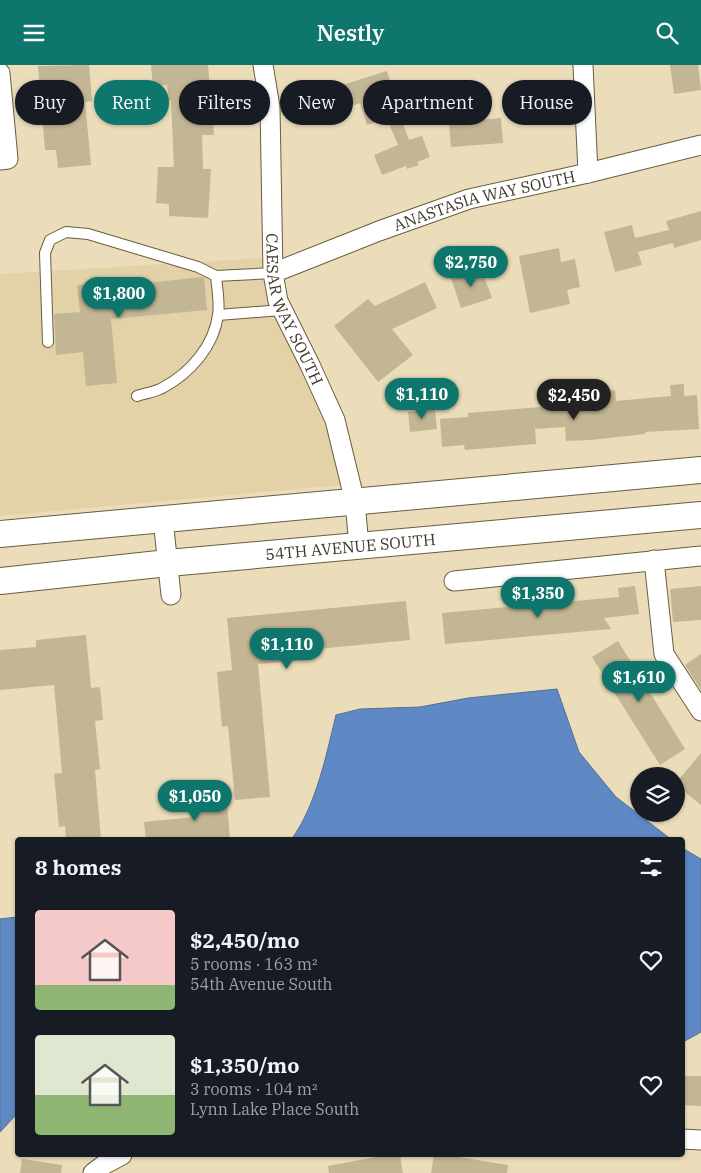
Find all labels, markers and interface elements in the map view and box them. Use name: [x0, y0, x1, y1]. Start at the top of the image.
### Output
text: Nestly: [317, 18, 384, 47]
icon: menu: [20, 19, 48, 47]
icon: search: [653, 19, 681, 47]
chip: Buy: [15, 80, 84, 125]
chip: Rent: [94, 80, 169, 125]
chip: Filters: [179, 80, 270, 125]
chip: New: [280, 80, 353, 125]
chip: Apartment: [363, 80, 492, 125]
chip: House: [502, 80, 592, 125]
street label: ANASTASIA WAY SOUTH: [391, 166, 577, 235]
street label: CAESAR WAY SOUTH: [262, 233, 328, 388]
pin: $2,750: [430, 245, 512, 288]
text: $2,750: [445, 252, 497, 272]
pin: $1,800: [78, 277, 160, 319]
text: $1,800: [93, 283, 145, 303]
pin: $1,110: [381, 377, 463, 420]
pin: $2,450: [533, 379, 615, 421]
text: $1,110: [396, 384, 448, 404]
text: $2,450: [548, 385, 600, 405]
street label: 54TH AVENUE SOUTH: [264, 529, 436, 564]
pin: $1,350: [497, 577, 579, 619]
text: $1,350: [512, 583, 564, 603]
pin: $1,110: [246, 627, 328, 670]
text: $1,110: [261, 634, 313, 654]
pin: $1,610: [598, 661, 680, 703]
text: $1,610: [613, 667, 665, 687]
map controls: [630, 767, 685, 822]
button: layers: [630, 767, 685, 822]
pin: $1,050: [154, 779, 236, 822]
text: $1,050: [169, 786, 221, 806]
text: 8 homes: [35, 853, 121, 881]
icon: filters: [637, 853, 665, 881]
text: $2,450/mo: [190, 926, 299, 954]
icon: home: [75, 930, 135, 990]
icon: heart: [637, 946, 665, 974]
text: 5 rooms · 163 m²: [190, 954, 318, 974]
text: 54th Avenue South: [190, 974, 332, 994]
text: $1,350/mo: [190, 1051, 299, 1079]
icon: home: [75, 1055, 135, 1115]
icon: heart: [637, 1071, 665, 1099]
text: 3 rooms · 104 m²: [190, 1079, 318, 1099]
text: Lynn Lake Place South: [190, 1099, 359, 1119]

